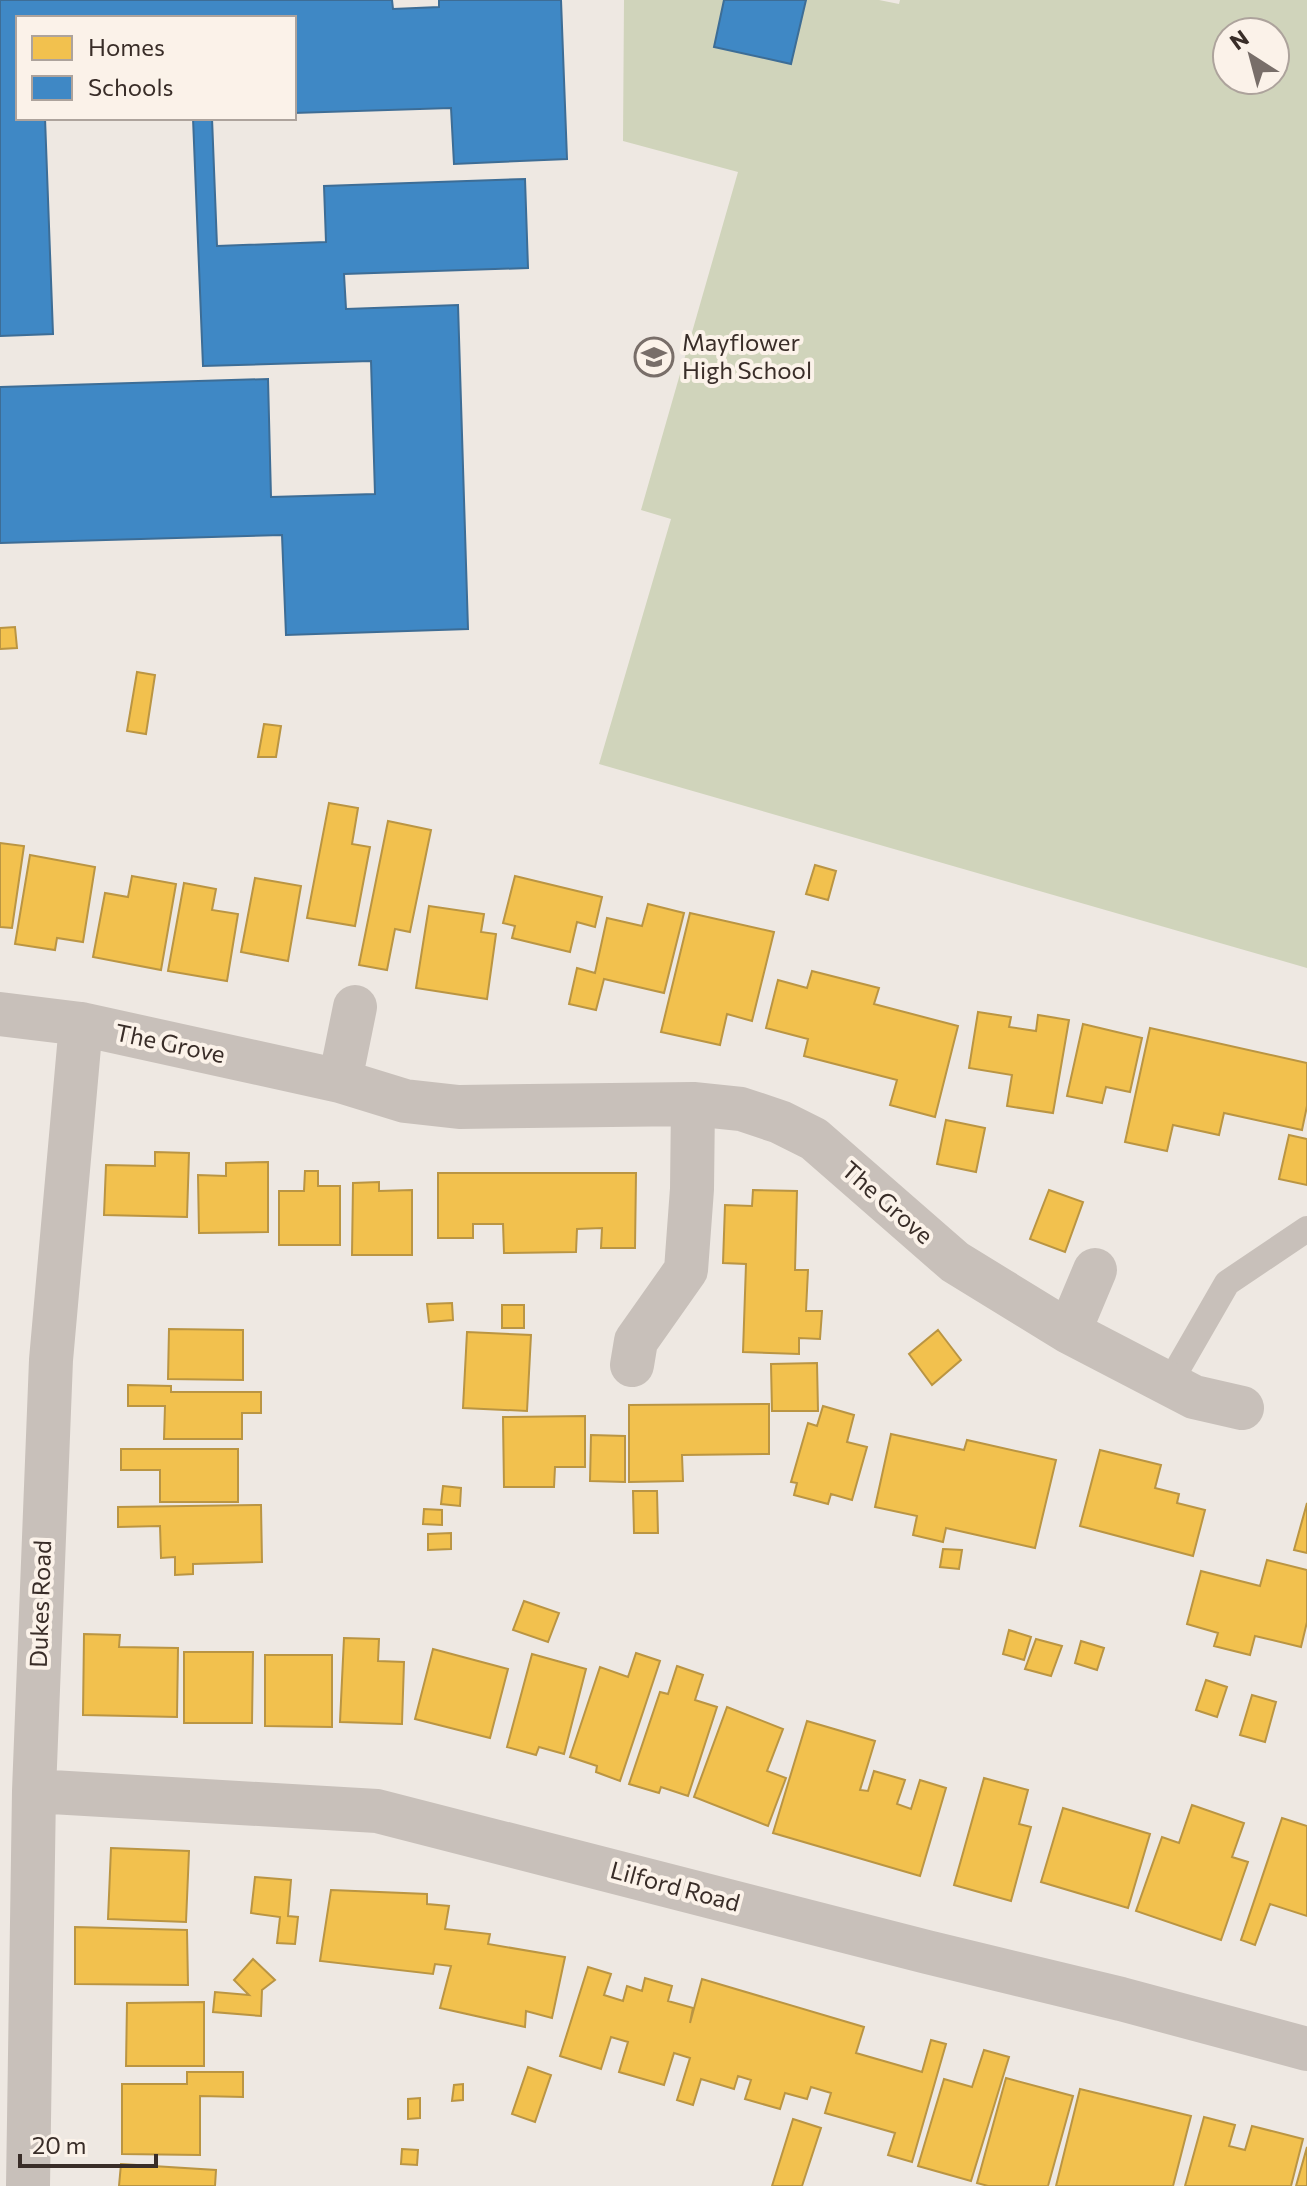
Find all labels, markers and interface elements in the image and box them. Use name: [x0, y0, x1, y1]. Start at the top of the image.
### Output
legend: [16, 16, 296, 120]
north arrow: [1211, 16, 1291, 96]
text: N: [1224, 24, 1254, 55]
text: Homes: [88, 32, 165, 61]
text: Schools: [88, 72, 173, 101]
place label: Mayflower High School: [682, 327, 812, 384]
school or university icon: Mayflower High School: [633, 336, 675, 378]
street label: The Grove: [113, 1017, 228, 1068]
street label: The Grove: [836, 1154, 940, 1249]
street label: Dukes Road: [23, 1540, 56, 1668]
street label: Lilford Road: [607, 1854, 743, 1917]
scale bar: [20, 2118, 156, 2168]
text: 20 m: [32, 2130, 86, 2159]

